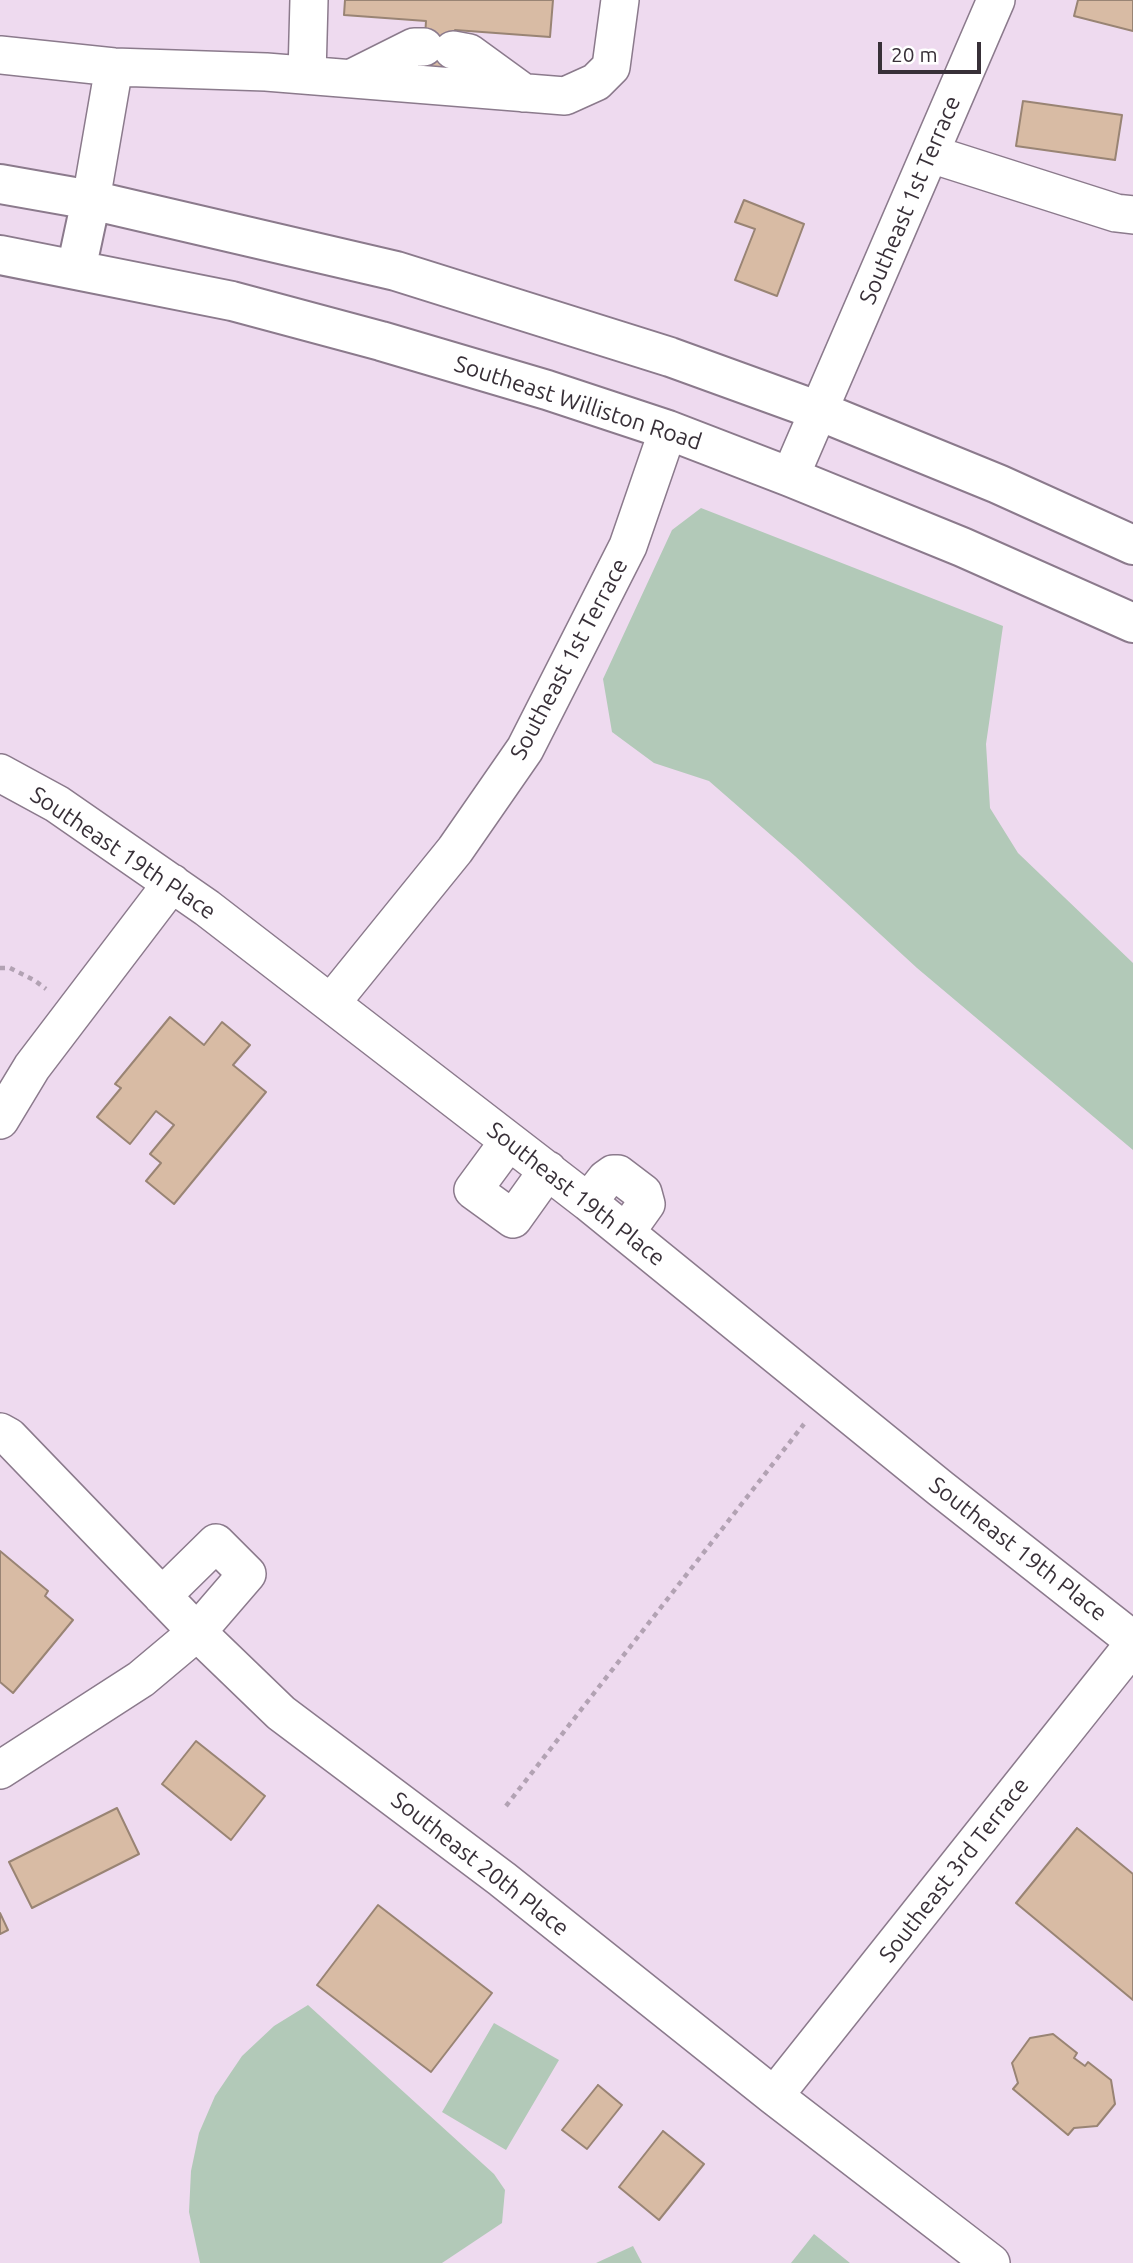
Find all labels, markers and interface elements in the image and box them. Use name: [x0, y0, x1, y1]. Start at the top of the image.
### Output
scale bar: [881, 28, 984, 72]
text: 20 m: [891, 42, 938, 66]
street label: Southeast 1st Terrace: [854, 92, 966, 308]
street label: Southeast Williston Road: [451, 350, 705, 456]
street label: Southeast 1st Terrace: [504, 554, 634, 764]
street label: Southeast 19th Place: [25, 781, 221, 925]
street label: Southeast 19th Place: [482, 1116, 670, 1272]
street label: Southeast 19th Place: [924, 1471, 1112, 1627]
street label: Southeast 3rd Terrace: [873, 1772, 1035, 1968]
street label: Southeast 20th Place: [386, 1786, 574, 1942]

